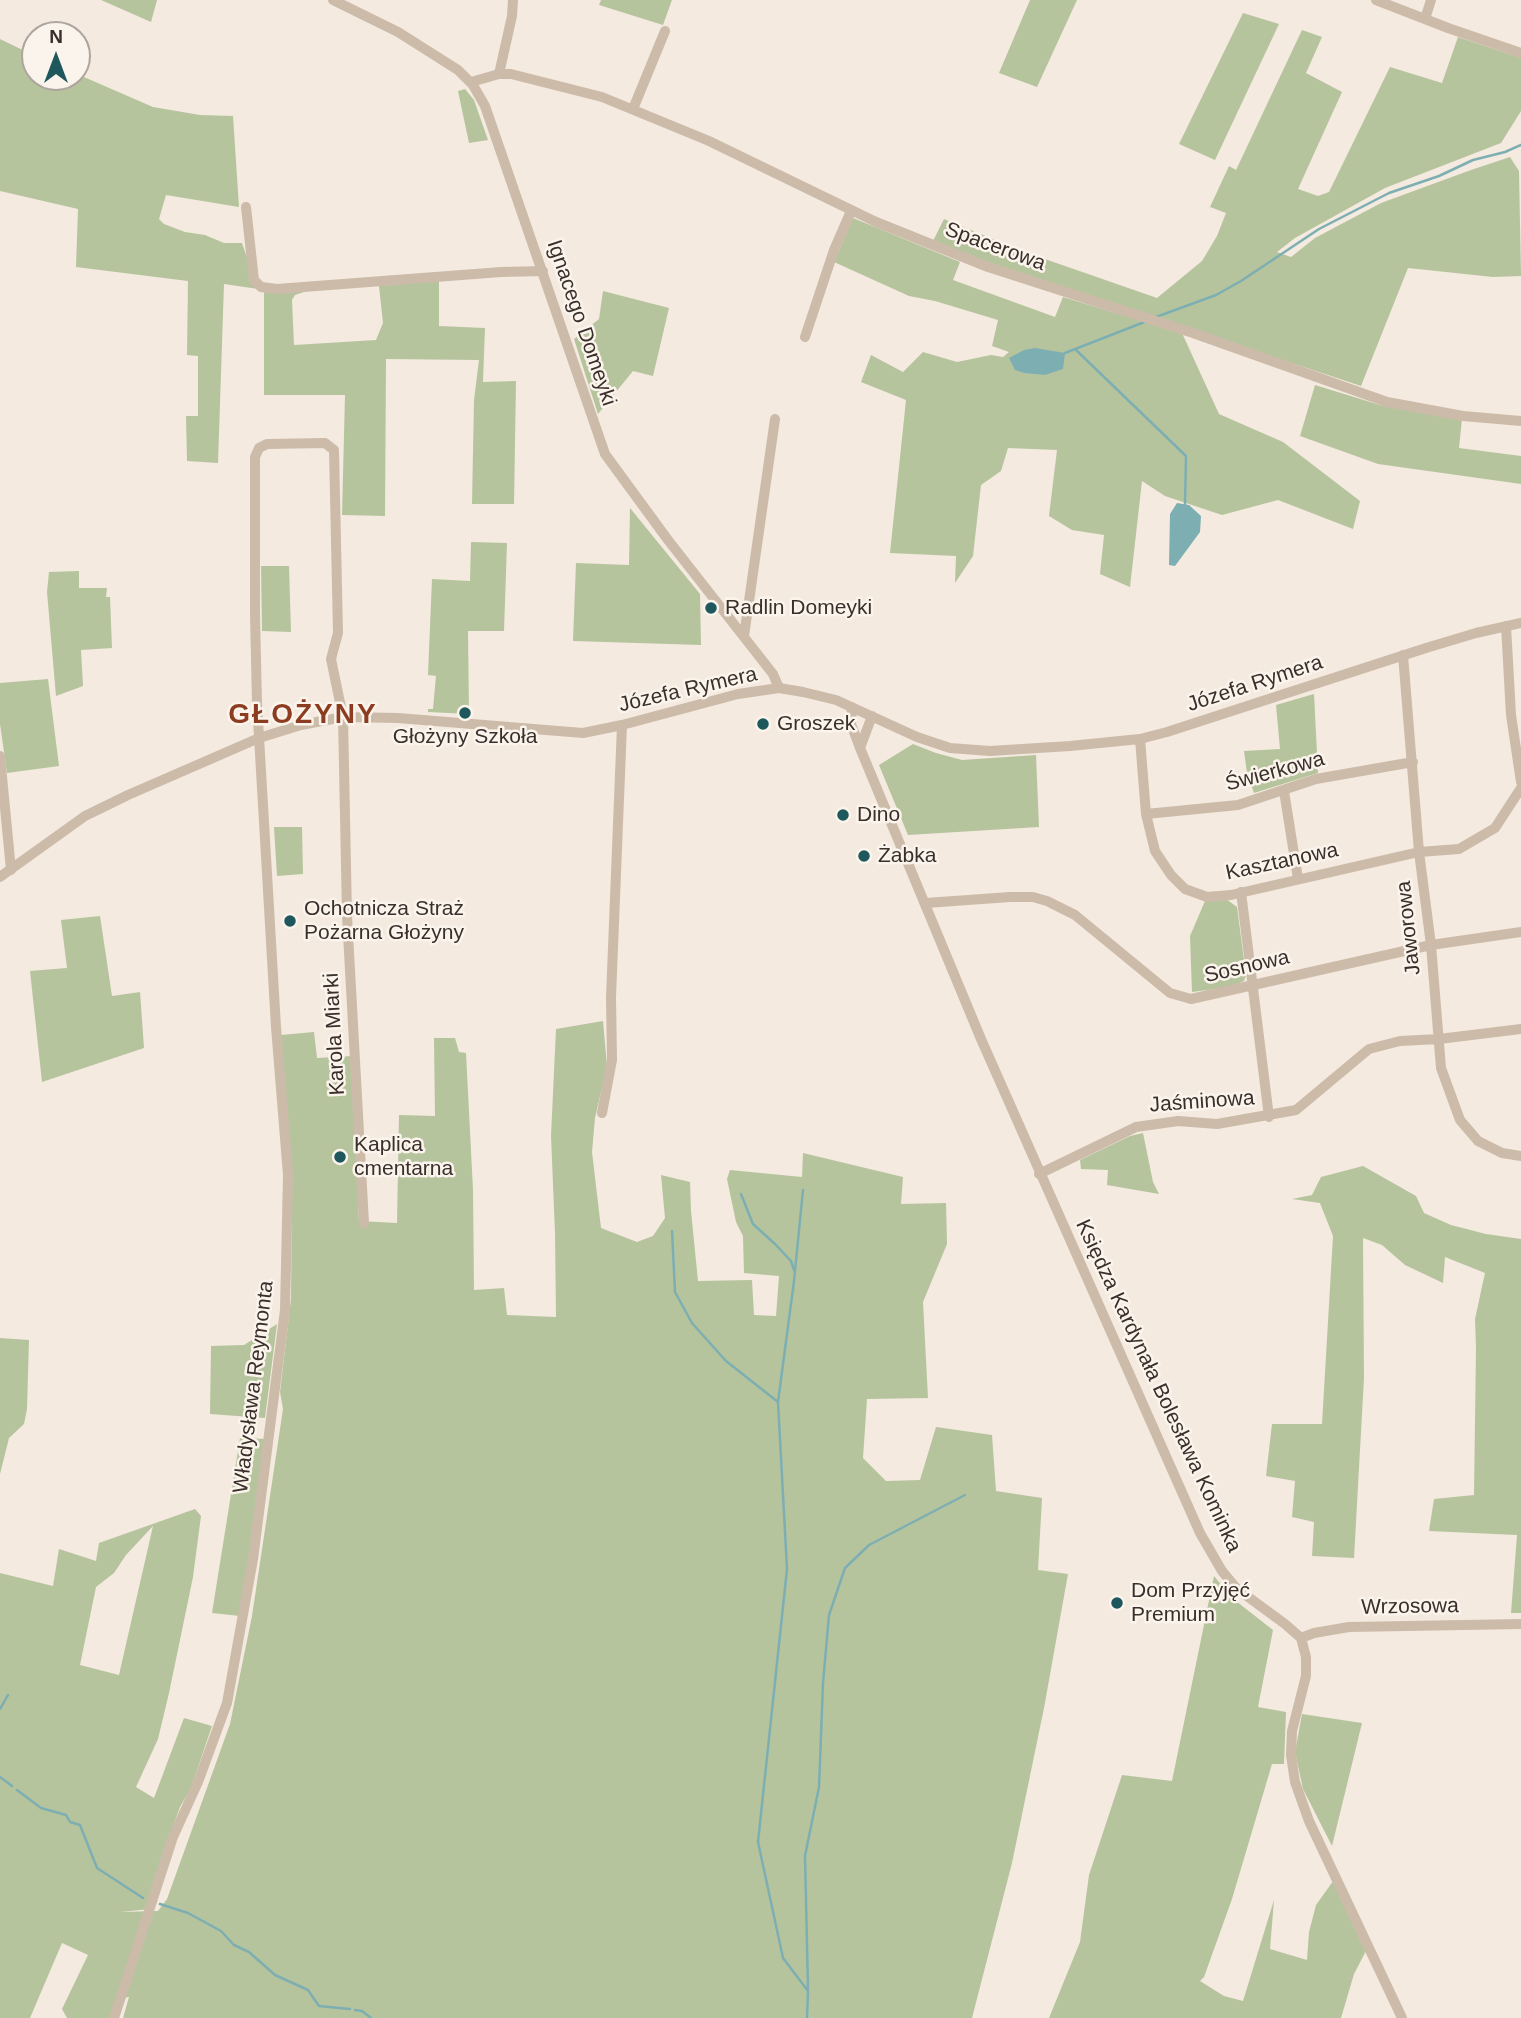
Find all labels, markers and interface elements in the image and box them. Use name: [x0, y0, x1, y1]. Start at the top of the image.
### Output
north arrow: [21, 21, 91, 91]
text: N: [49, 26, 63, 47]
street label: Spacerowa: [941, 217, 1049, 277]
street label: Ignacego Domeyki: [541, 237, 621, 409]
place label: Radlin Domeyki: [725, 595, 872, 621]
marker: Radlin Domeyki: [703, 600, 719, 616]
street label: Józefa Rymera: [1184, 650, 1326, 718]
street label: Józefa Rymera: [616, 662, 760, 718]
district label: GŁOŻYNY: [229, 698, 377, 732]
marker: Głożyny Szkoła: [457, 705, 473, 721]
place label: Groszek: [777, 711, 855, 737]
marker: Groszek: [755, 716, 771, 732]
place label: Głożyny Szkoła: [393, 724, 537, 750]
street label: Świerkowa: [1223, 747, 1327, 797]
place label: Dino: [857, 802, 900, 828]
marker: Dino: [835, 807, 851, 823]
street label: Kasztanowa: [1223, 838, 1341, 886]
place label: Żabka: [878, 843, 936, 869]
marker: Żabka: [856, 848, 872, 864]
street label: Jaworowa: [1392, 880, 1426, 976]
place label: Ochotnicza Straż Pożarna Głożyny: [304, 896, 464, 946]
marker: Ochotnicza Straż Pożarna Głożyny: [282, 913, 298, 929]
street label: Sosnowa: [1202, 945, 1292, 989]
street label: Karola Miarki: [319, 972, 351, 1096]
street label: Jaśminowa: [1149, 1086, 1255, 1118]
place label: Kaplica cmentarna: [354, 1132, 453, 1182]
marker: Kaplica cmentarna: [332, 1149, 348, 1165]
street label: Księdza Kardynała Bolesława Kominka: [1070, 1216, 1246, 1556]
street label: Władysława Reymonta: [228, 1279, 280, 1495]
place label: Dom Przyjęć Premium: [1131, 1578, 1250, 1628]
street label: Wrzosowa: [1361, 1594, 1459, 1620]
marker: Dom Przyjęć Premium: [1109, 1595, 1125, 1611]

